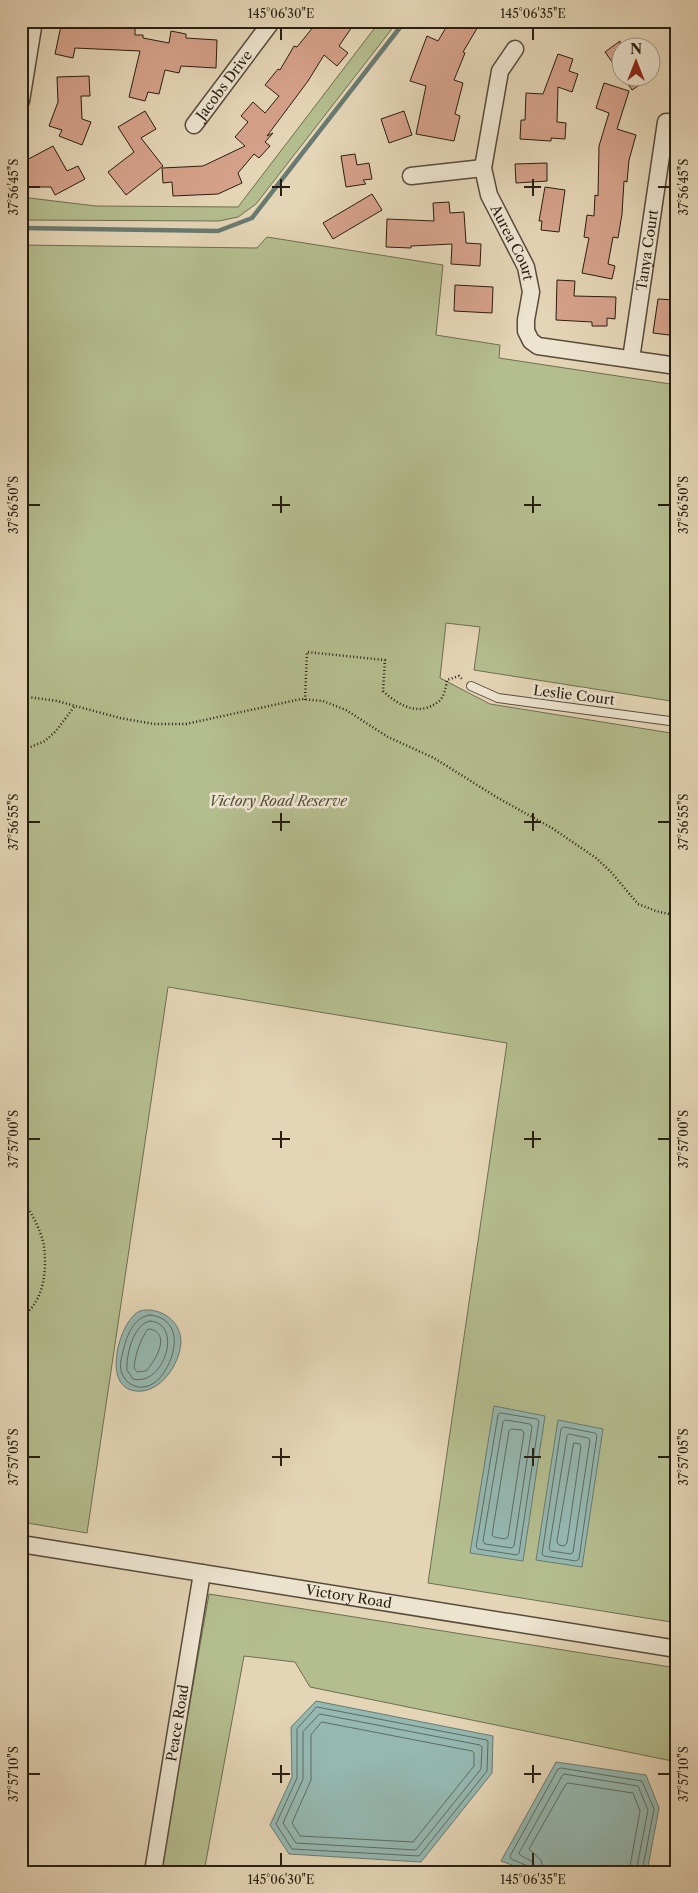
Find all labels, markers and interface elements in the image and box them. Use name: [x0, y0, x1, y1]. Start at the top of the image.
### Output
text: 145°06'30"E: [248, 6, 314, 21]
text: 145°06'35"E: [500, 6, 566, 21]
north arrow: [610, 38, 660, 88]
text: N: [630, 40, 642, 58]
street label: Jacobs Drive: [191, 46, 256, 125]
text: 37°56'45"S: [6, 159, 21, 215]
text: 37°56'45"S: [676, 159, 691, 215]
street label: Aurea Court: [486, 201, 537, 282]
street label: Tanya Court: [632, 208, 662, 292]
text: 37°56'50"S: [6, 476, 21, 534]
text: 37°56'50"S: [676, 476, 691, 534]
street label: Leslie Court: [532, 681, 616, 709]
park label: Victory Road Reserve: [209, 792, 348, 810]
text: 37°56'55"S: [6, 793, 21, 851]
text: 37°56'55"S: [676, 793, 691, 851]
text: 37°57'00"S: [6, 1110, 21, 1168]
text: 37°57'00"S: [676, 1110, 691, 1168]
text: 37°57'05"S: [6, 1428, 21, 1486]
text: 37°57'05"S: [676, 1428, 691, 1486]
street label: Victory Road: [303, 1581, 394, 1612]
street label: Peace Road: [162, 1683, 193, 1763]
text: 37°57'10"S: [6, 1746, 21, 1802]
text: 37°57'10"S: [676, 1746, 691, 1802]
text: 145°06'30"E: [248, 1872, 314, 1887]
text: 145°06'35"E: [500, 1872, 566, 1887]

